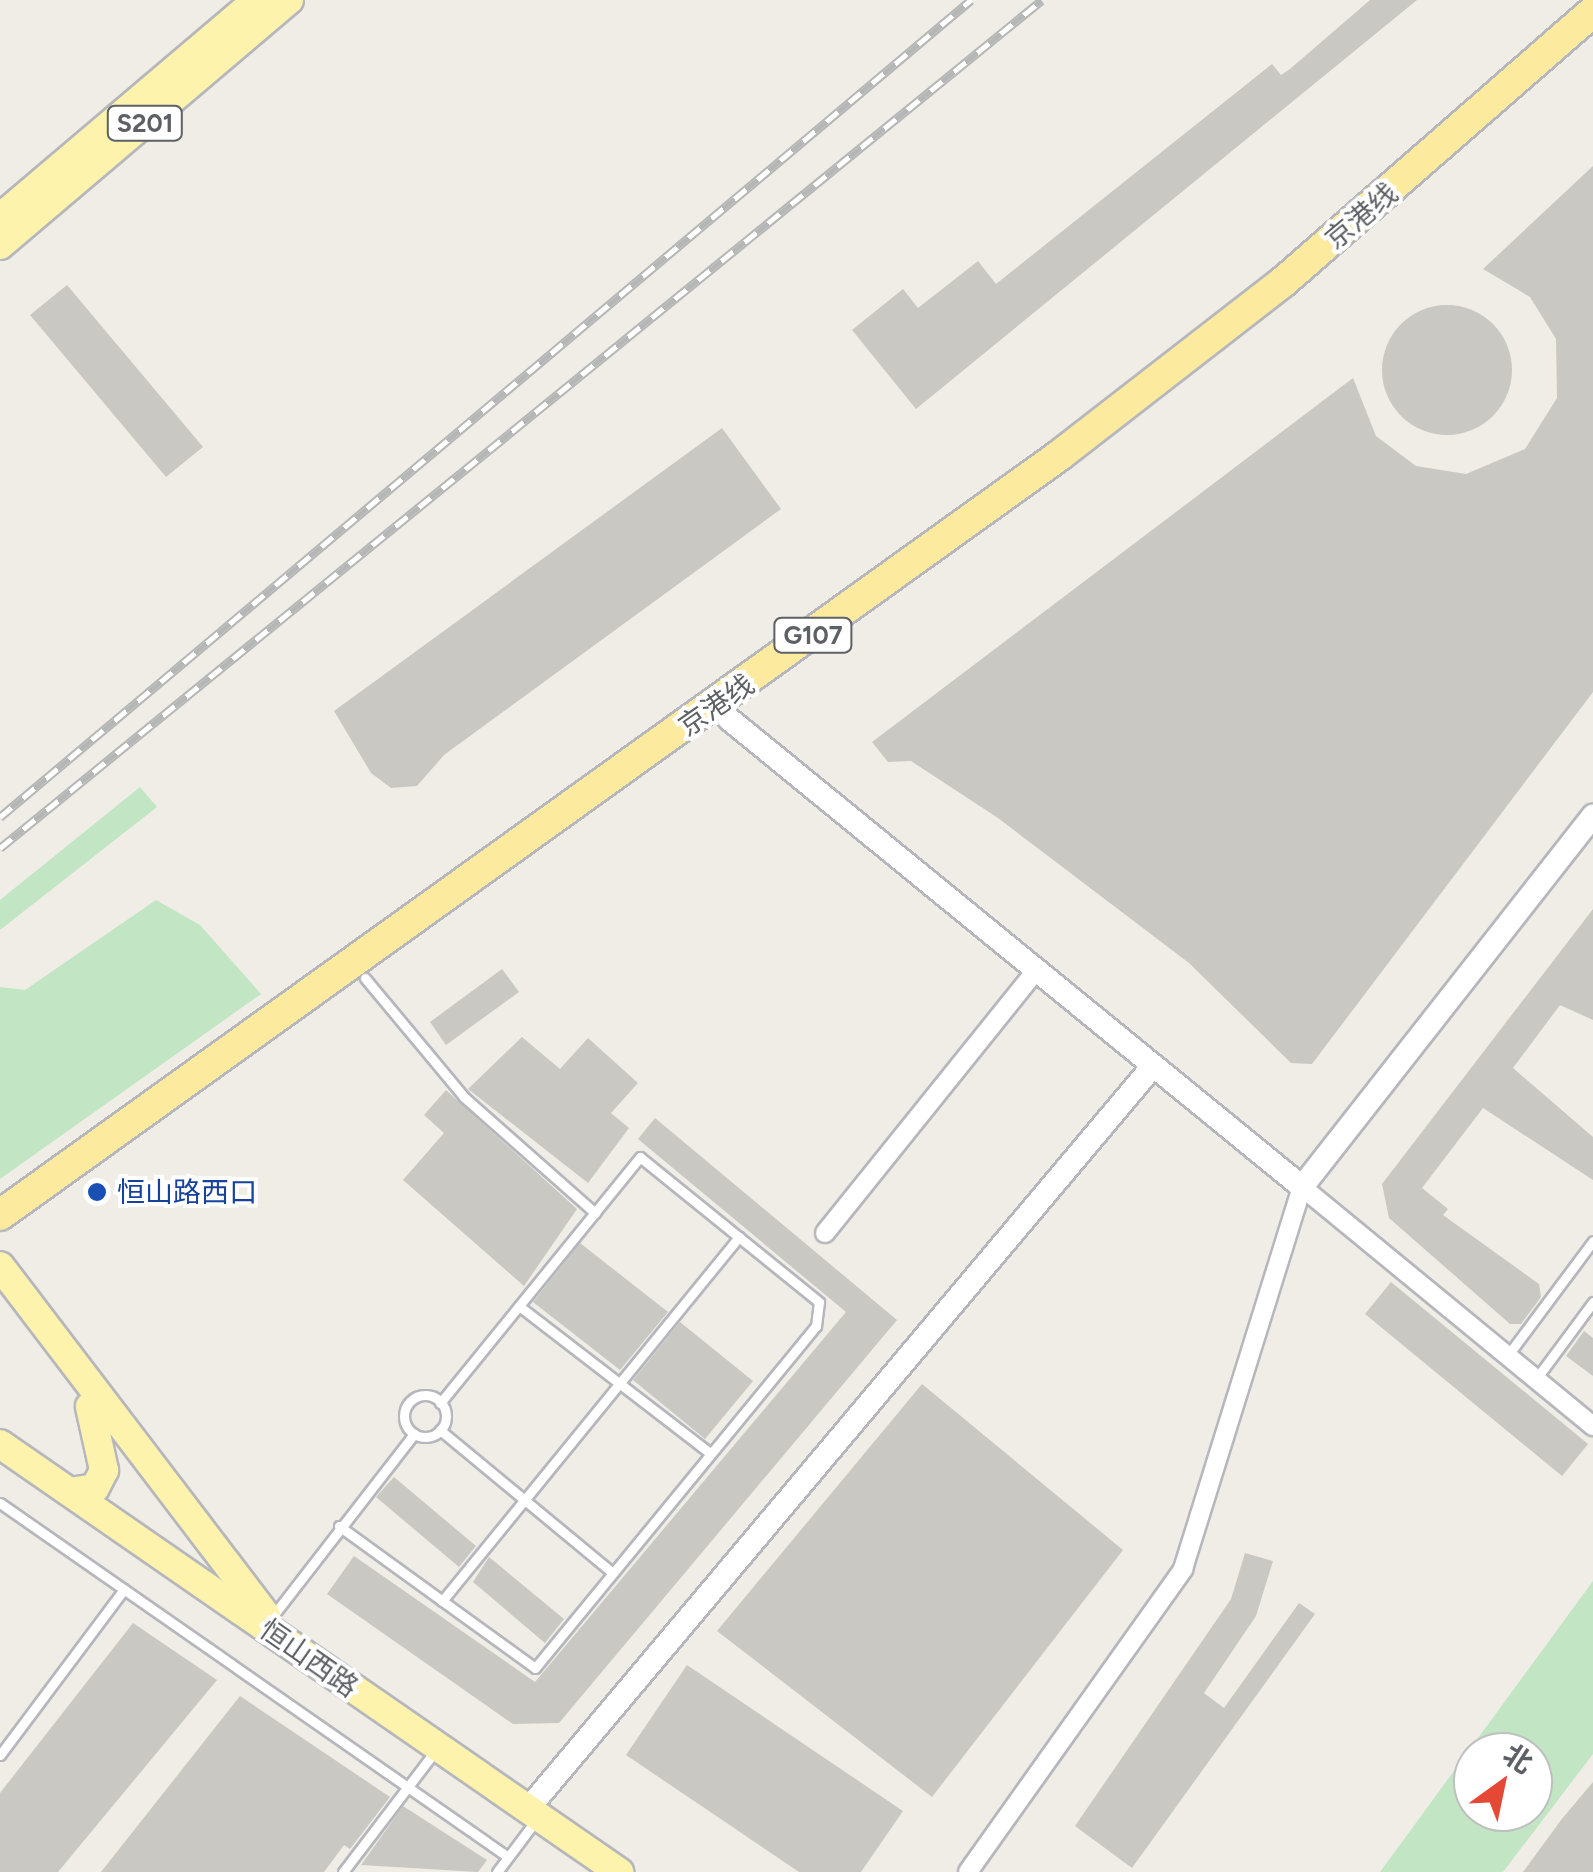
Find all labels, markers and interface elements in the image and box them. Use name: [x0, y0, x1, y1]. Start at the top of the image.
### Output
road number: S201: [105, 103, 185, 143]
street label: 京港线: [1318, 176, 1404, 256]
road number: G107: [773, 615, 853, 655]
street label: 京港线: [672, 667, 760, 743]
place label: 恒山路西口: [117, 1175, 257, 1209]
marker: 恒山路西口: [86, 1181, 108, 1203]
street label: 恒山西路: [253, 1612, 365, 1704]
north arrow: [1453, 1732, 1553, 1832]
text: 北: [1497, 1737, 1539, 1780]

